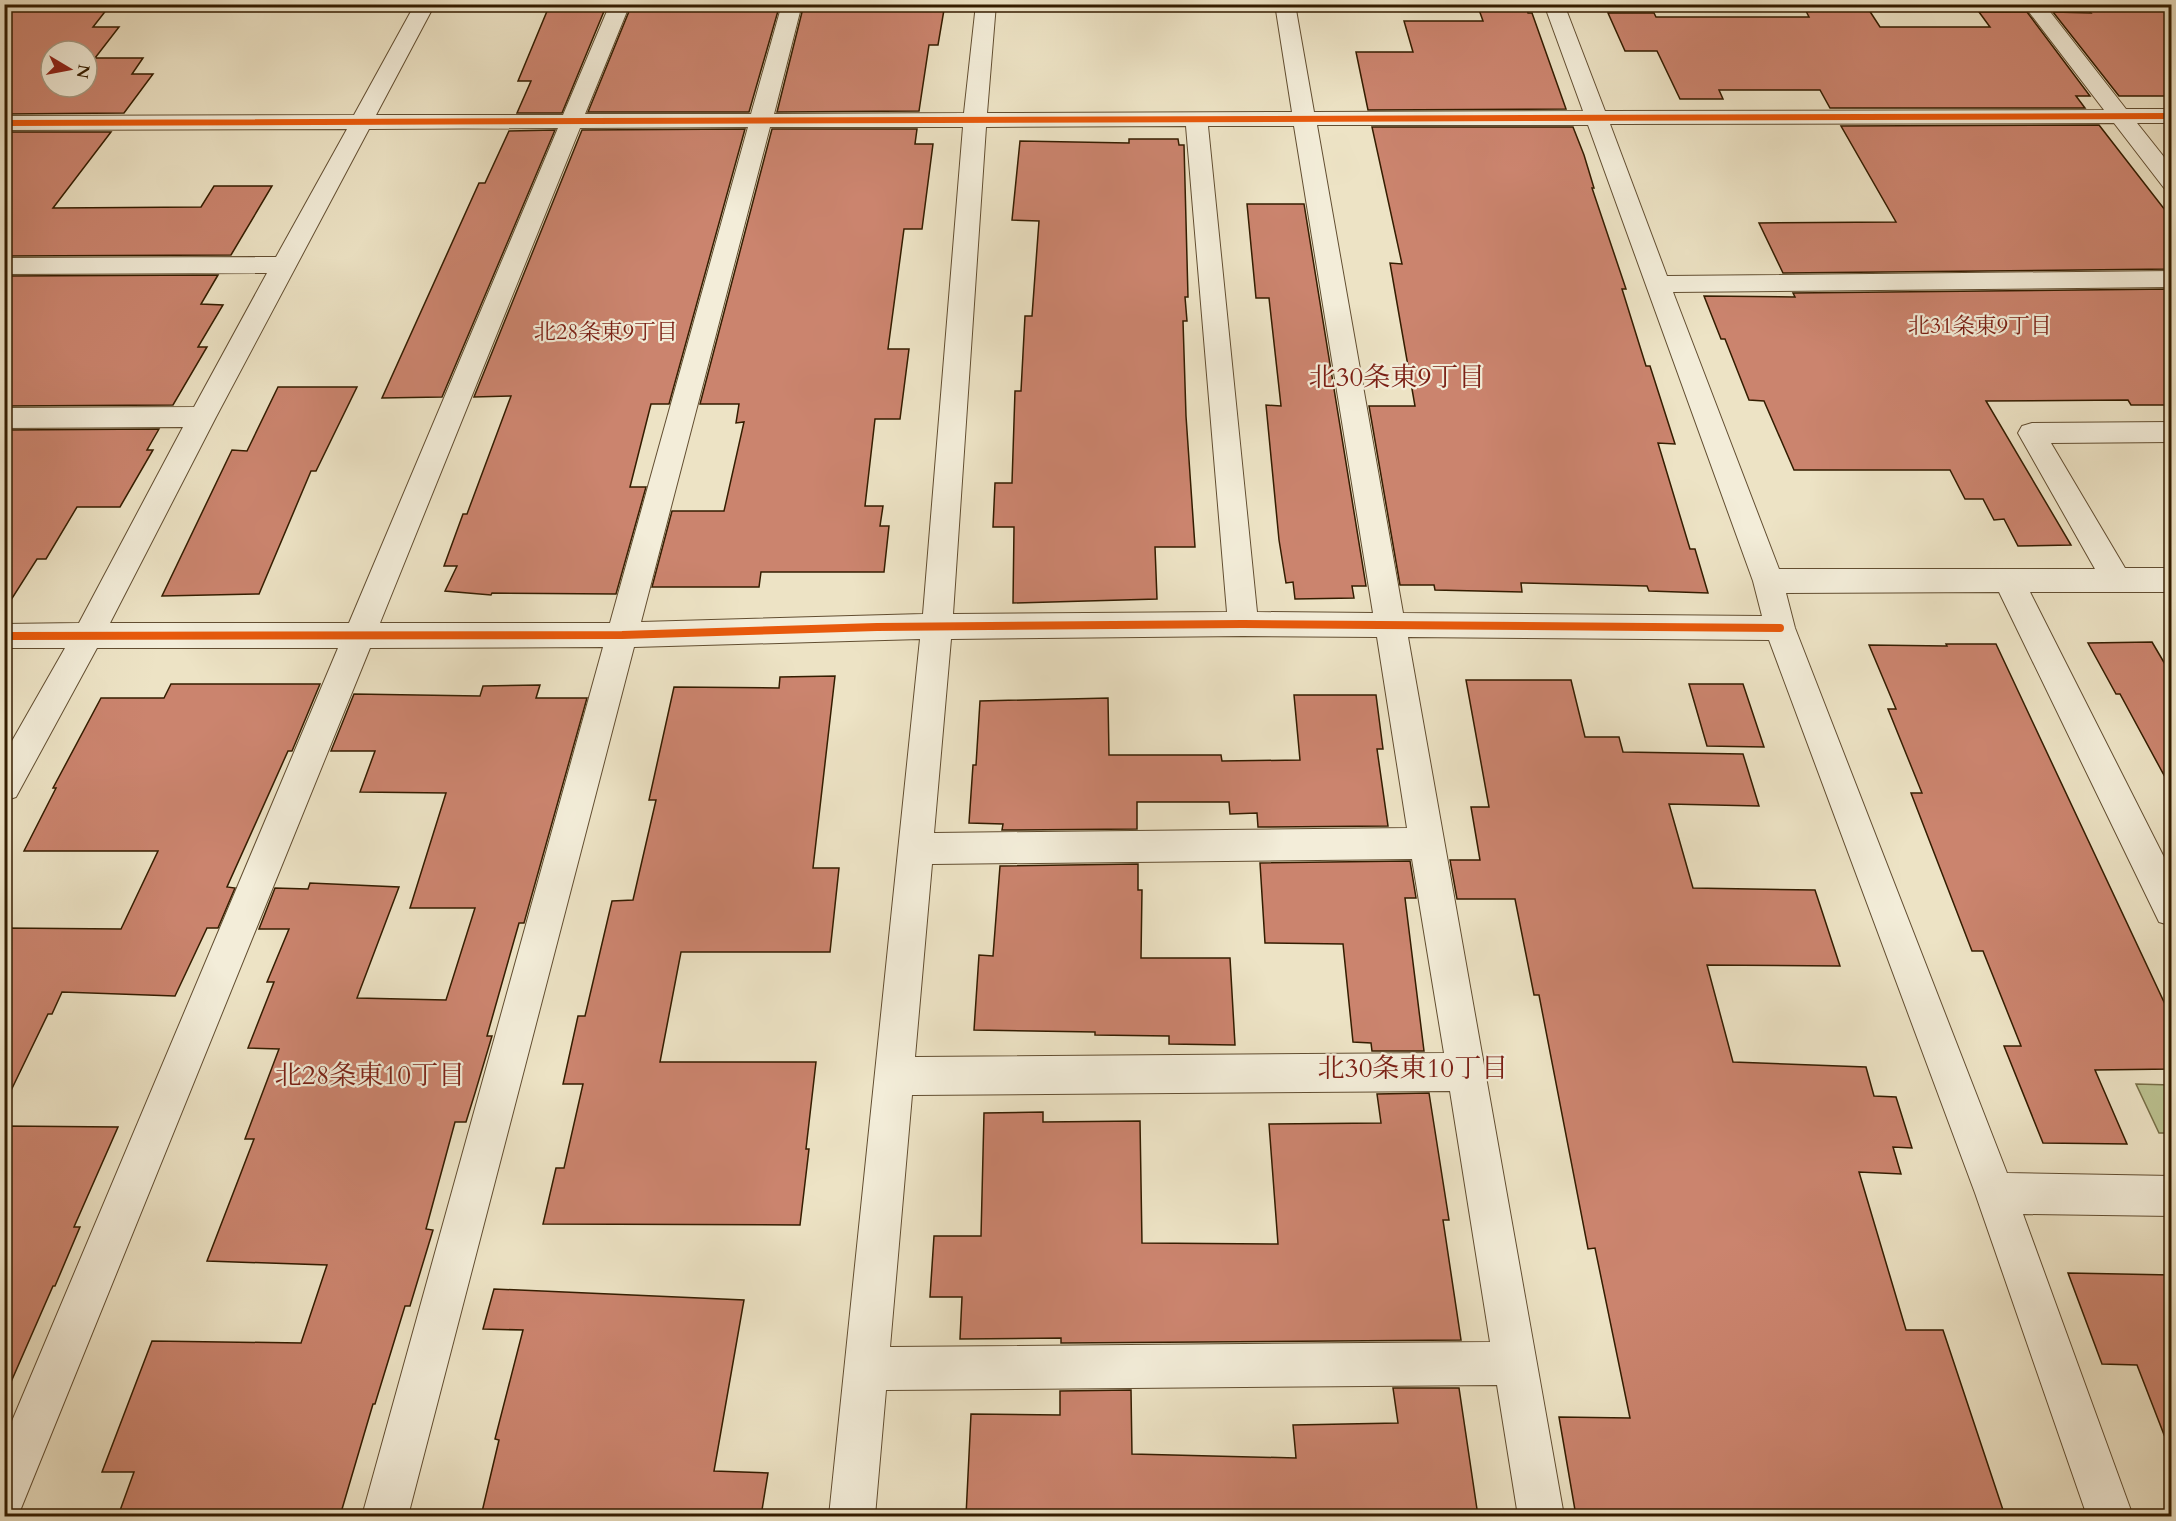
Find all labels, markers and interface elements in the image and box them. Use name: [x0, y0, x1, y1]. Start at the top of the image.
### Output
north arrow: [39, 39, 99, 99]
text: N: [71, 63, 95, 80]
district label: 北31条東9丁目: [1908, 311, 2052, 341]
district label: 北28条東9丁目: [534, 317, 678, 347]
district label: 北30条東9丁目: [1309, 359, 1485, 396]
district label: 北30条東10丁目: [1318, 1050, 1508, 1087]
district label: 北28条東10丁目: [275, 1057, 465, 1094]

